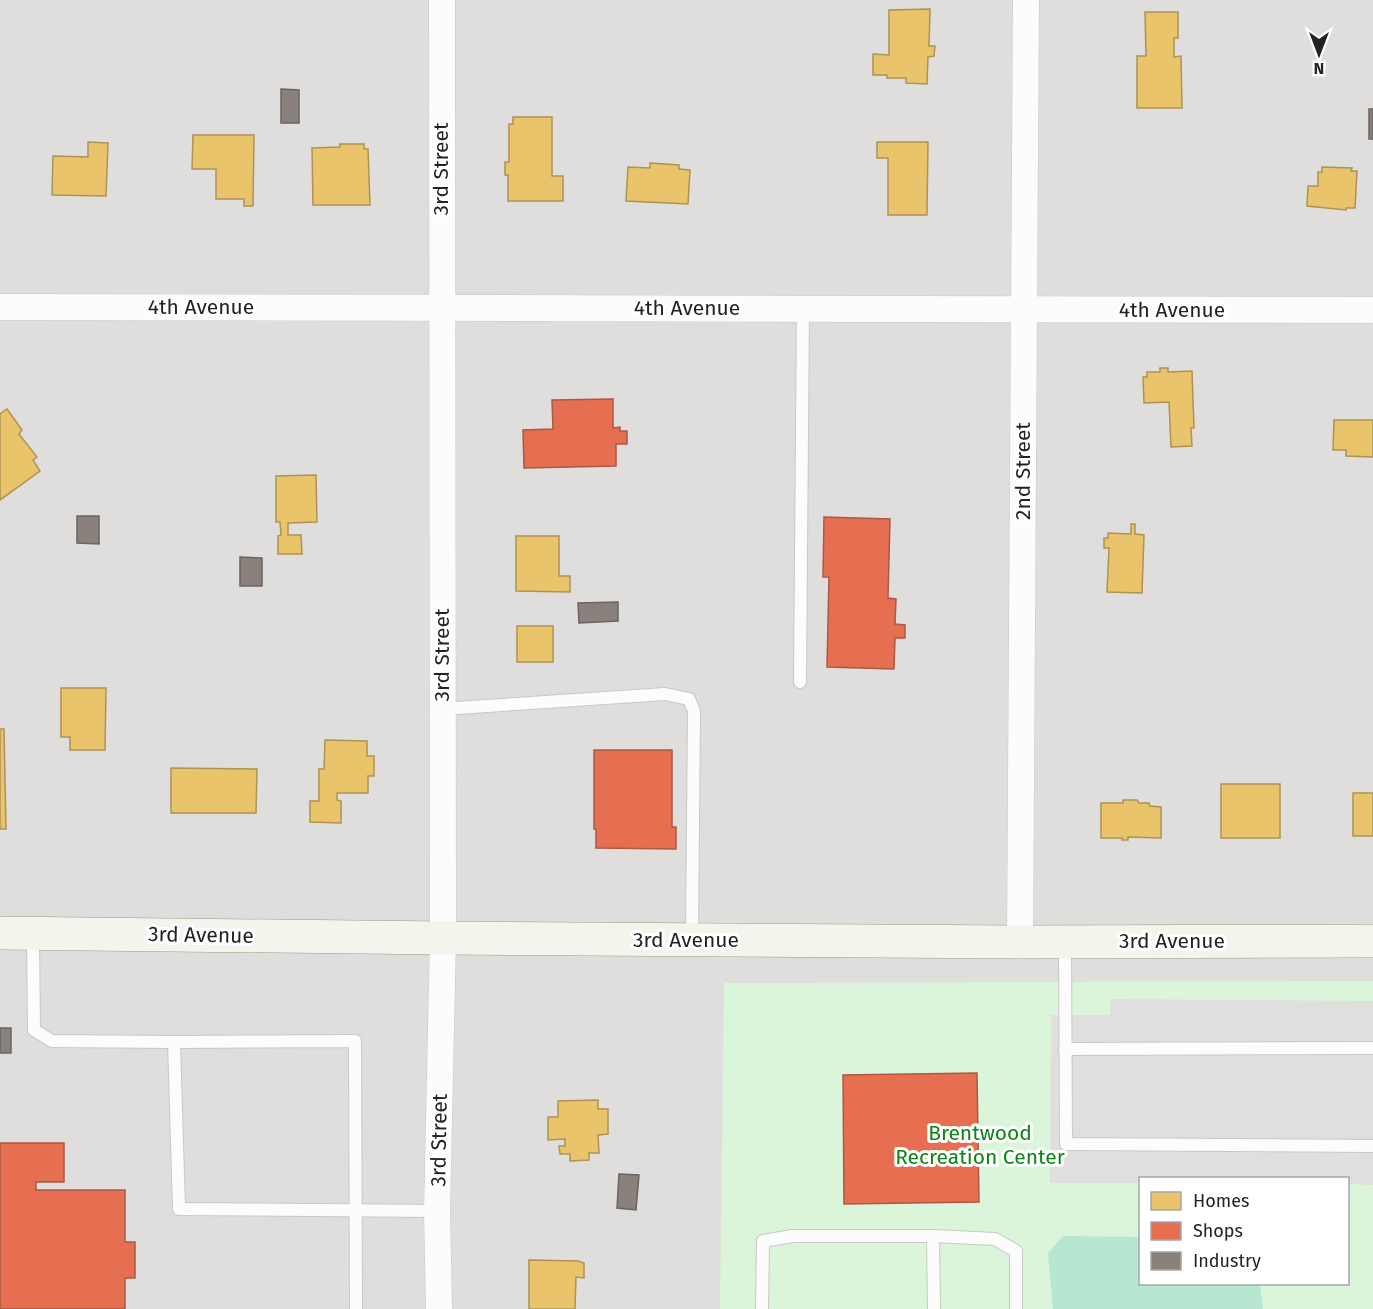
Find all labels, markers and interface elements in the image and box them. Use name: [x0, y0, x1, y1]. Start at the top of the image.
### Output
north arrow: [1289, 24, 1349, 84]
text: N: [1314, 59, 1324, 78]
street label: 3rd Street: [428, 122, 454, 216]
street label: 4th Avenue: [148, 294, 254, 320]
street label: 4th Avenue: [634, 295, 740, 321]
street label: 4th Avenue: [1119, 297, 1225, 323]
street label: 2nd Street: [1010, 422, 1036, 520]
street label: 3rd Street: [429, 608, 455, 702]
street label: 3rd Avenue: [148, 921, 254, 949]
street label: 3rd Avenue: [633, 927, 739, 953]
street label: 3rd Avenue: [1119, 928, 1225, 954]
street label: 3rd Street: [425, 1093, 453, 1187]
park label: Brentwood Recreation Center: [895, 1120, 1065, 1170]
legend: [1139, 1177, 1349, 1285]
text: Homes: [1193, 1190, 1249, 1212]
text: Shops: [1193, 1220, 1243, 1242]
text: Industry: [1193, 1250, 1261, 1272]

